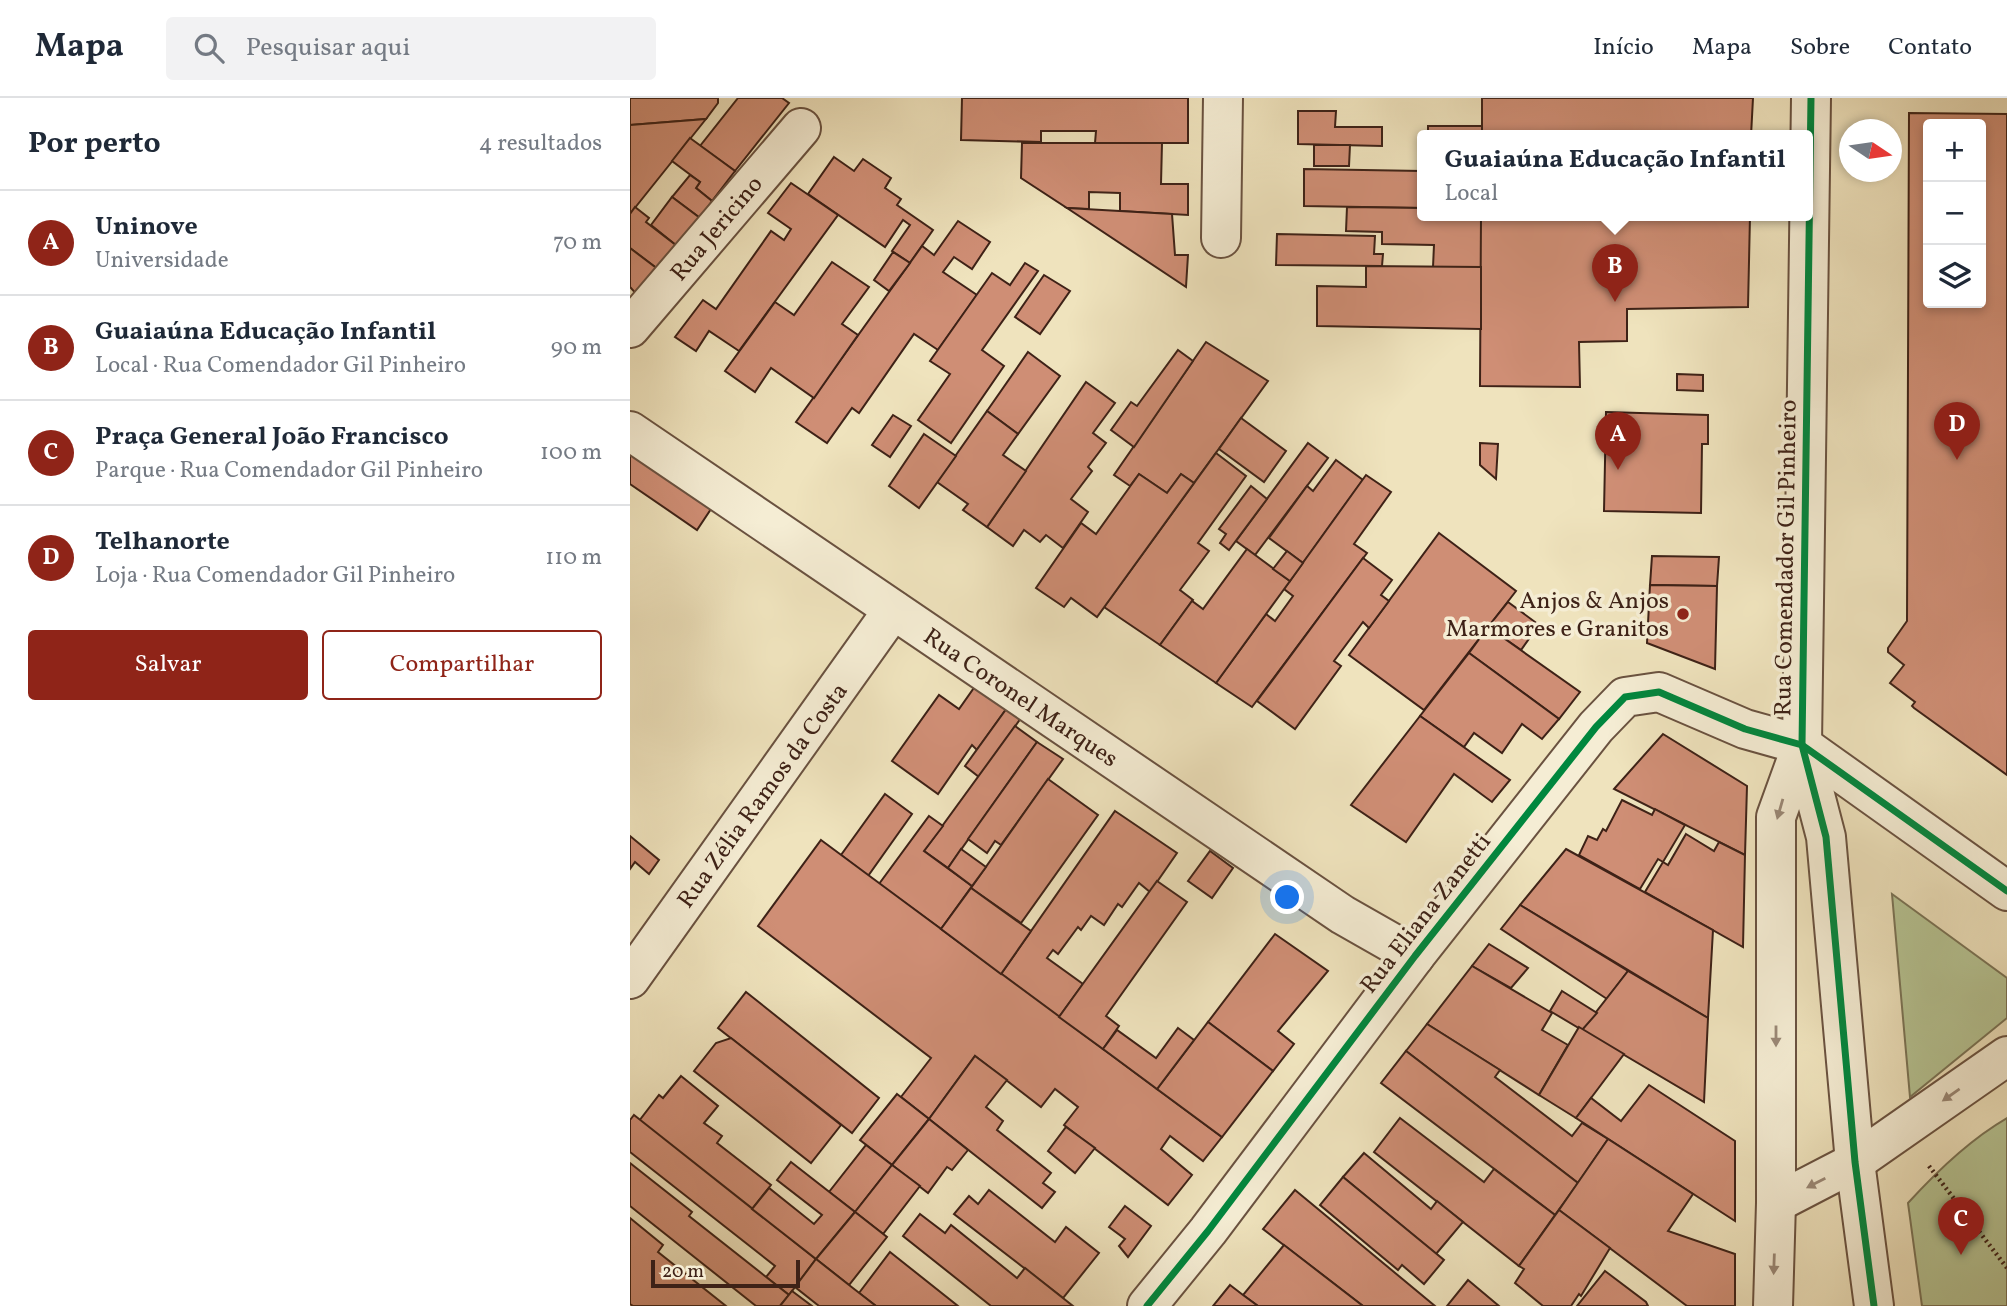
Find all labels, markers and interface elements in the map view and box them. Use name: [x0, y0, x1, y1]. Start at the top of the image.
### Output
search box: [166, 17, 656, 80]
text: Mapa: [35, 25, 124, 71]
icon: search: [190, 29, 228, 67]
text: Pesquisar aqui: [246, 30, 410, 66]
text: Início: [1593, 31, 1654, 65]
text: Mapa: [1692, 31, 1752, 65]
text: Sobre: [1790, 31, 1850, 65]
text: Contato: [1888, 31, 1972, 65]
north arrow: [1839, 119, 1902, 182]
map controls: [1923, 119, 1986, 308]
button: +: [1923, 119, 1986, 182]
text: Por perto: [28, 123, 161, 165]
text: 4 resultados: [479, 128, 602, 160]
popup: [1417, 130, 1813, 221]
text: Guaiaúna Educação Infantil: [1444, 142, 1786, 178]
street label: Rua Jericino: [663, 169, 772, 289]
text: Local: [1444, 178, 1498, 210]
button: −: [1923, 182, 1986, 245]
text: Uninove: [95, 209, 198, 245]
text: A: [43, 227, 59, 259]
text: 70 m: [553, 227, 602, 259]
pin: B: [1592, 244, 1638, 302]
text: Universidade: [95, 245, 229, 277]
button: layers: [1923, 245, 1986, 308]
text: Guaiaúna Educação Infantil: [95, 314, 436, 350]
text: B: [43, 332, 59, 364]
text: 90 m: [551, 332, 602, 364]
text: Local · Rua Comendador Gil Pinheiro: [95, 350, 466, 382]
street label: Rua Comendador Gil Pinheiro: [1767, 399, 1807, 717]
pin: D: [1934, 402, 1980, 460]
pin: A: [1595, 412, 1641, 470]
text: Praça General João Francisco: [95, 419, 449, 455]
text: C: [44, 437, 58, 469]
text: 100 m: [540, 437, 602, 469]
text: Parque · Rua Comendador Gil Pinheiro: [95, 455, 483, 487]
text: Telhanorte: [95, 524, 230, 560]
text: D: [43, 542, 59, 574]
text: 110 m: [545, 542, 602, 574]
text: Loja · Rua Comendador Gil Pinheiro: [95, 560, 455, 592]
place label: Anjos & Anjos Marmores e Granitos: [1446, 585, 1669, 647]
marker: Anjos & Anjos Marmores e Granitos: [1675, 606, 1691, 622]
street label: Rua Coronel Marques: [916, 621, 1124, 777]
button: Salvar: [28, 630, 308, 700]
button: Compartilhar: [322, 630, 602, 700]
street label: Rua Zélia Ramos da Costa: [670, 676, 857, 916]
one-way arrow: [1774, 799, 1784, 820]
street label: Rua Eliana Zanetti: [1353, 827, 1500, 1002]
your location: [1270, 880, 1304, 914]
one-way arrow: [1770, 1025, 1782, 1047]
one-way arrow: [1942, 1088, 1960, 1102]
one-way arrow: [1806, 1177, 1826, 1188]
pin: C: [1938, 1197, 1984, 1255]
one-way arrow: [1769, 1253, 1780, 1275]
scale bar: [651, 1257, 800, 1289]
text: 20 m: [662, 1259, 704, 1285]

